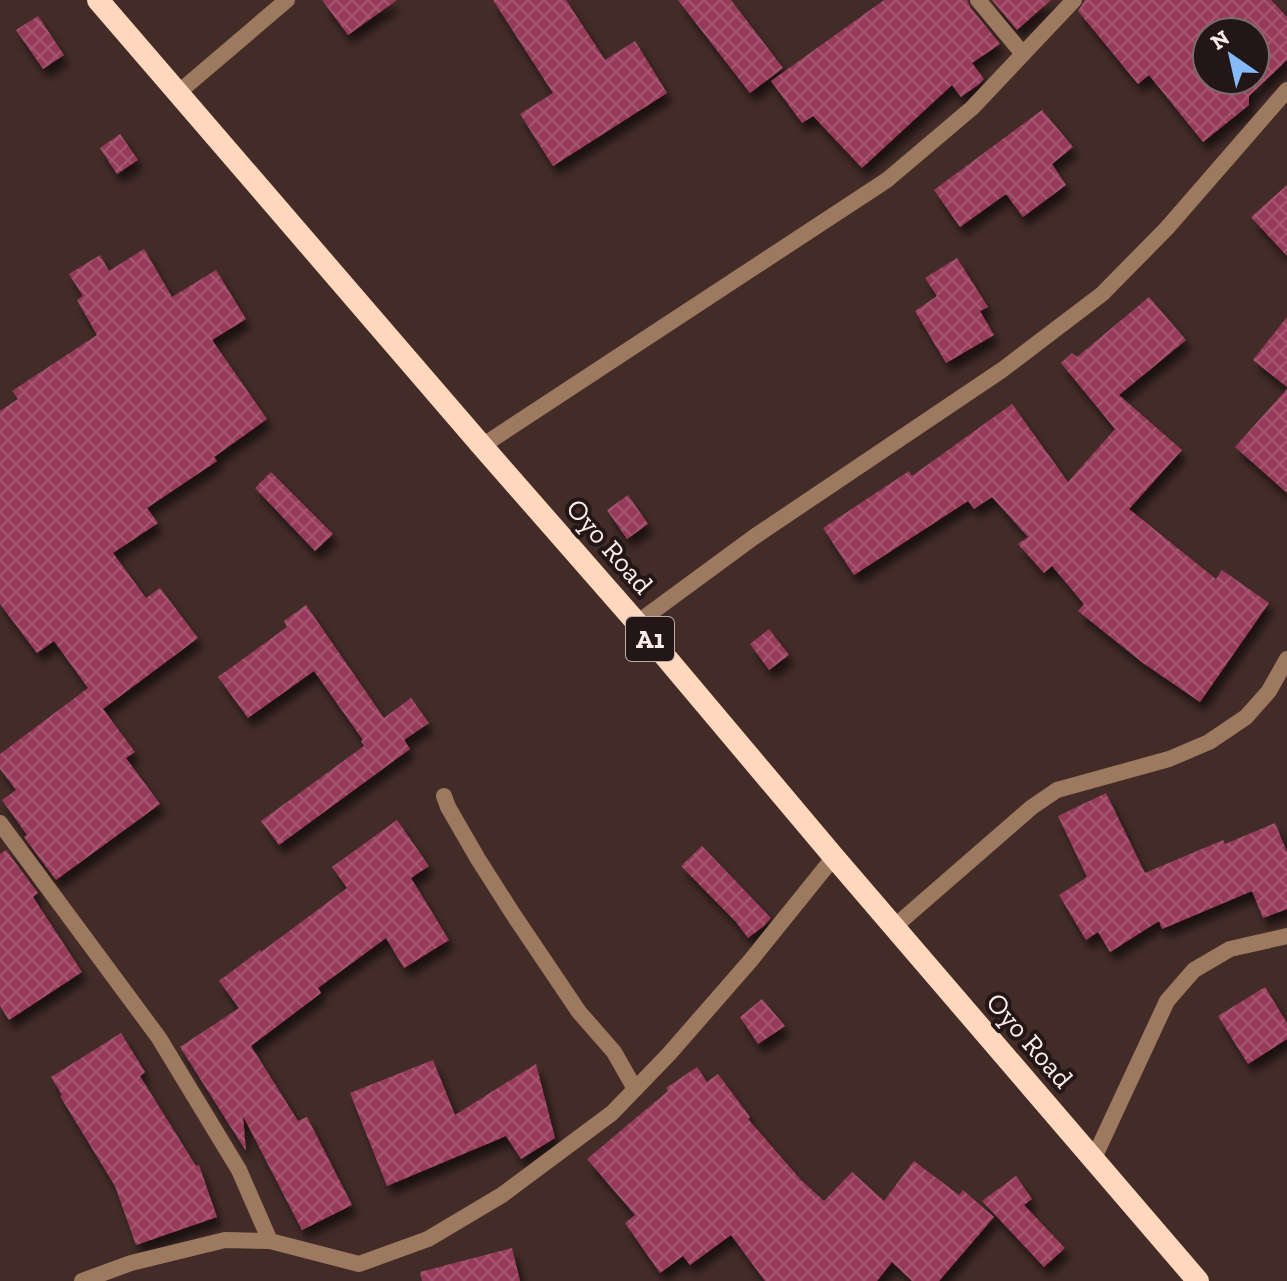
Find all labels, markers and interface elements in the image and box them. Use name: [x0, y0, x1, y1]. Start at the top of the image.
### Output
north arrow: [1191, 16, 1271, 96]
text: N: [1206, 24, 1235, 56]
street label: Oyo Road: [559, 492, 660, 601]
road number: A1: [626, 617, 674, 661]
street label: Oyo Road: [979, 986, 1080, 1095]

